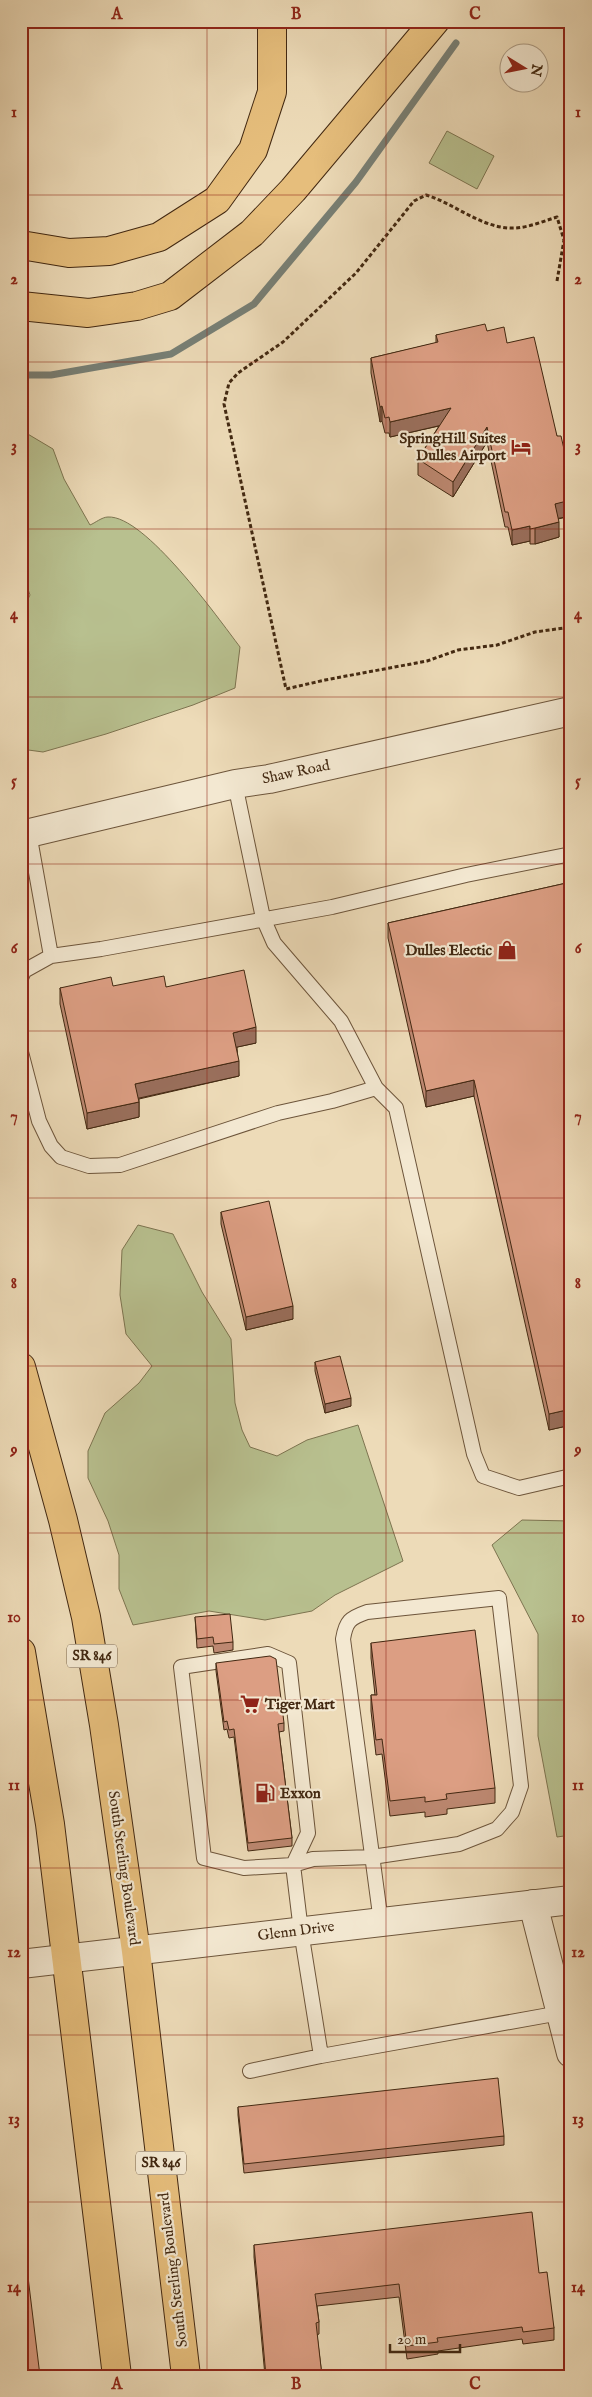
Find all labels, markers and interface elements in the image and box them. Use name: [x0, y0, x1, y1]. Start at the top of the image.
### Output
text: A: [111, 5, 124, 25]
text: B: [291, 5, 302, 25]
text: C: [469, 5, 481, 25]
north arrow: [500, 42, 550, 92]
text: N: [526, 62, 546, 78]
text: 1: [11, 103, 17, 123]
text: 1: [575, 103, 581, 123]
text: 2: [10, 270, 18, 290]
text: 2: [574, 270, 582, 290]
place label: SpringHill Suites Dulles Airport: [400, 429, 507, 465]
hotel icon: SpringHill Suites Dulles Airport: [510, 436, 532, 458]
text: 3: [11, 437, 17, 457]
text: 3: [575, 437, 581, 457]
text: 4: [10, 605, 19, 625]
text: 4: [574, 605, 583, 625]
street label: Shaw Road: [260, 755, 333, 788]
text: 5: [11, 772, 17, 792]
text: 5: [575, 772, 581, 792]
text: 6: [11, 939, 19, 959]
shop icon: Dulles Electic: [496, 939, 518, 961]
text: 6: [575, 939, 583, 959]
place label: Dulles Electic: [405, 941, 493, 960]
text: 7: [10, 1107, 18, 1127]
text: 7: [574, 1107, 582, 1127]
text: 8: [11, 1274, 17, 1294]
text: 8: [575, 1274, 581, 1294]
text: 9: [10, 1441, 18, 1461]
text: 9: [574, 1441, 582, 1461]
text: 10: [7, 1608, 21, 1628]
text: 10: [571, 1608, 585, 1628]
road number: SR 846: [67, 1644, 117, 1668]
supermarket icon: Tiger Mart: [239, 1693, 261, 1715]
place label: Tiger Mart: [264, 1695, 336, 1714]
text: 11: [8, 1776, 20, 1796]
text: 11: [572, 1776, 584, 1796]
fuel station icon: Exxon: [254, 1782, 276, 1804]
place label: Exxon: [280, 1784, 321, 1803]
street label: South Sterling Boulevard: [104, 1789, 144, 1948]
street label: Glenn Drive: [257, 1917, 335, 1945]
text: 12: [7, 1943, 21, 1963]
text: 12: [571, 1943, 585, 1963]
text: 13: [8, 2110, 20, 2130]
text: 13: [572, 2110, 584, 2130]
road number: SR 846: [136, 2152, 186, 2174]
street label: South Sterling Boulevard: [154, 2190, 192, 2349]
text: 14: [7, 2278, 22, 2298]
text: 14: [571, 2278, 586, 2298]
scale bar: [390, 2322, 460, 2354]
text: 20 m: [397, 2330, 427, 2349]
text: A: [111, 2375, 124, 2395]
text: B: [291, 2375, 302, 2395]
text: C: [469, 2375, 481, 2395]

